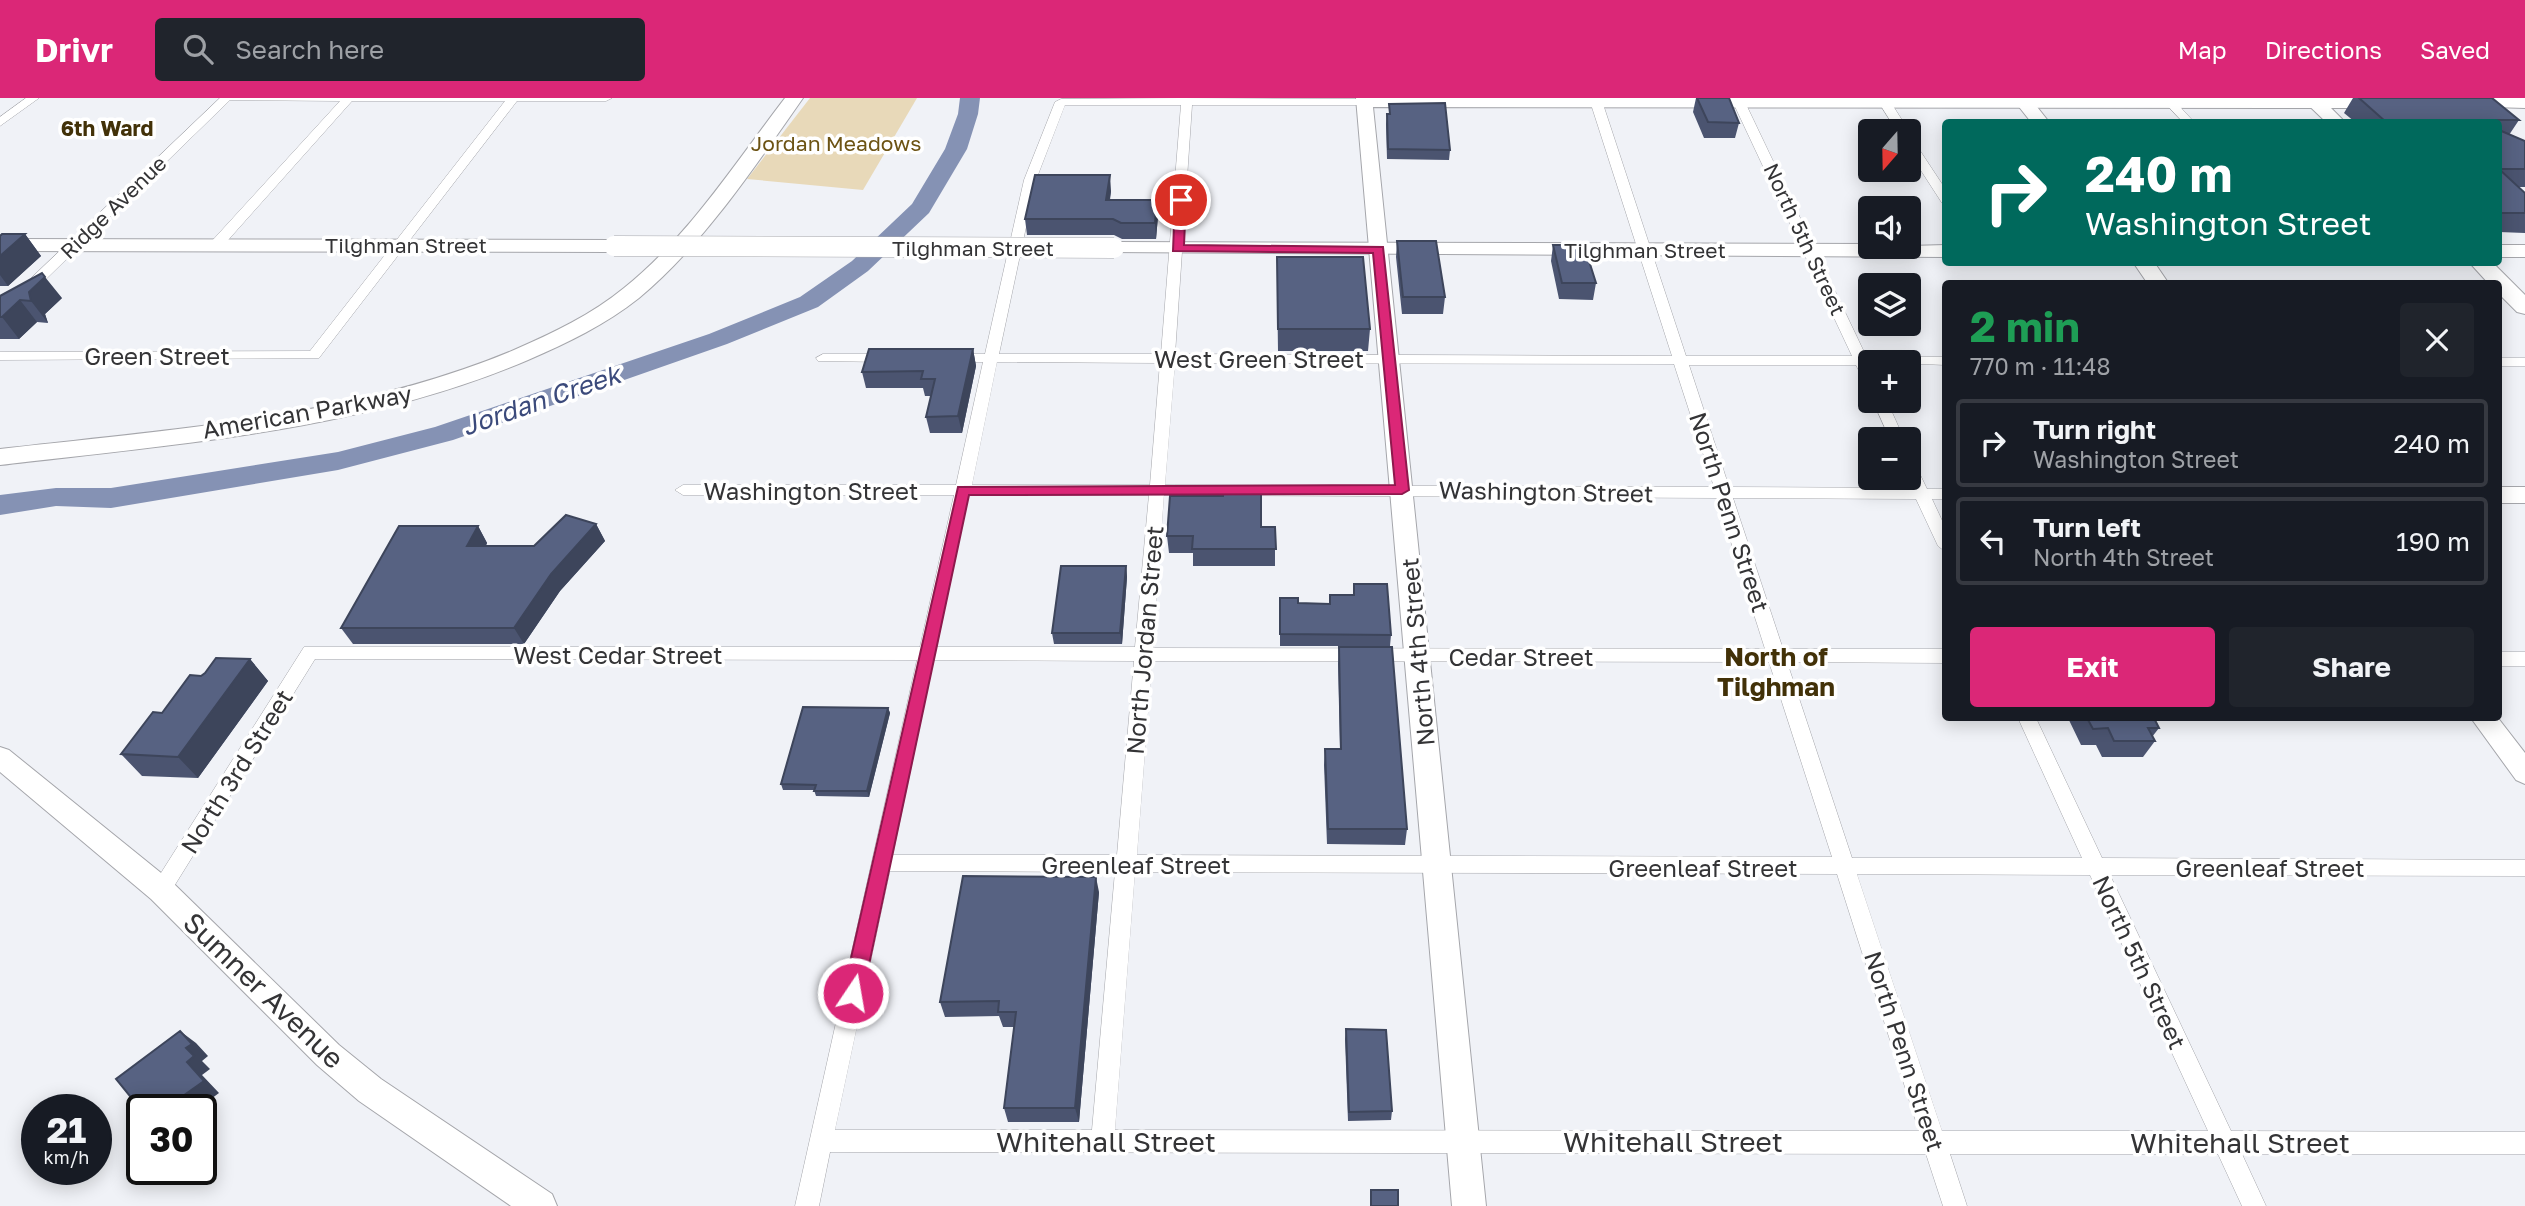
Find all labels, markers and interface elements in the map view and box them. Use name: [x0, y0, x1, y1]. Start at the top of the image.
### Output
search box: [155, 18, 645, 81]
text: Drivr: [35, 30, 113, 69]
icon: search: [179, 30, 217, 68]
text: Search here: [235, 34, 384, 65]
text: Map: [2178, 35, 2227, 64]
text: Directions: [2265, 35, 2382, 64]
text: Saved: [2420, 35, 2490, 64]
district label: 6th Ward: [61, 115, 153, 141]
north arrow: [1858, 119, 1922, 182]
map controls: [1858, 119, 1921, 490]
park label: Jordan Meadows: [751, 130, 921, 156]
text: 240 m: [2085, 144, 2233, 203]
icon: right: [1970, 147, 2061, 238]
street label: Ridge Avenue: [55, 150, 171, 264]
street label: North 5th Street: [1758, 159, 1852, 319]
pin: [1151, 170, 1211, 230]
icon: arrive: [1162, 181, 1200, 219]
button: sound: [1858, 196, 1921, 259]
text: Washington Street: [2085, 204, 2372, 242]
street label: Tilghman Street: [325, 232, 487, 258]
street label: Tilghman Street: [892, 235, 1054, 261]
street label: Tilghman Street: [1564, 237, 1726, 263]
button: layers: [1858, 273, 1921, 336]
text: 2 min: [1970, 301, 2080, 351]
button: close: [2400, 303, 2474, 377]
street label: Green Street: [84, 341, 230, 370]
street label: West Green Street: [1154, 344, 1364, 373]
button: +: [1858, 350, 1921, 413]
text: 770 m · 11:48: [1970, 352, 2110, 380]
water label: Jordan Creek: [458, 358, 626, 442]
street label: American Parkway: [200, 378, 414, 444]
street label: North Penn Street: [1684, 408, 1776, 616]
text: Turn right: [2033, 414, 2156, 445]
icon: right: [1974, 424, 2012, 462]
button: −: [1858, 427, 1921, 490]
text: 240 m: [2393, 428, 2470, 459]
text: Washington Street: [2033, 445, 2239, 473]
street label: Washington Street: [1438, 475, 1654, 507]
street label: Washington Street: [704, 476, 918, 505]
text: Turn left: [2033, 512, 2141, 543]
icon: left: [1974, 522, 2012, 560]
street label: North Jordan Street: [1120, 524, 1168, 756]
text: 190 m: [2396, 526, 2470, 557]
text: North 4th Street: [2033, 543, 2214, 571]
street label: North 4th Street: [1394, 557, 1440, 747]
button: Exit: [1970, 627, 2215, 707]
button: Share: [2229, 627, 2474, 707]
street label: West Cedar Street: [513, 640, 723, 669]
district label: North of Tilghman: [1717, 641, 1835, 702]
street label: Cedar Street: [1449, 642, 1593, 671]
street label: North 3rd Street: [174, 684, 298, 858]
street label: Greenleaf Street: [1041, 850, 1231, 879]
street label: Greenleaf Street: [1608, 853, 1798, 882]
street label: Greenleaf Street: [2175, 853, 2365, 882]
street label: North 5th Street: [2087, 871, 2193, 1053]
street label: Sumner Avenue: [177, 905, 351, 1075]
street label: North Penn Street: [1859, 947, 1951, 1155]
position arrow: [816, 956, 890, 1030]
speed limit sign: 30: [126, 1094, 217, 1185]
text: 21: [47, 1109, 86, 1151]
street label: Whitehall Street: [996, 1125, 1216, 1158]
street label: Whitehall Street: [1563, 1125, 1783, 1158]
street label: Whitehall Street: [2130, 1126, 2350, 1159]
text: km/h: [44, 1146, 89, 1168]

